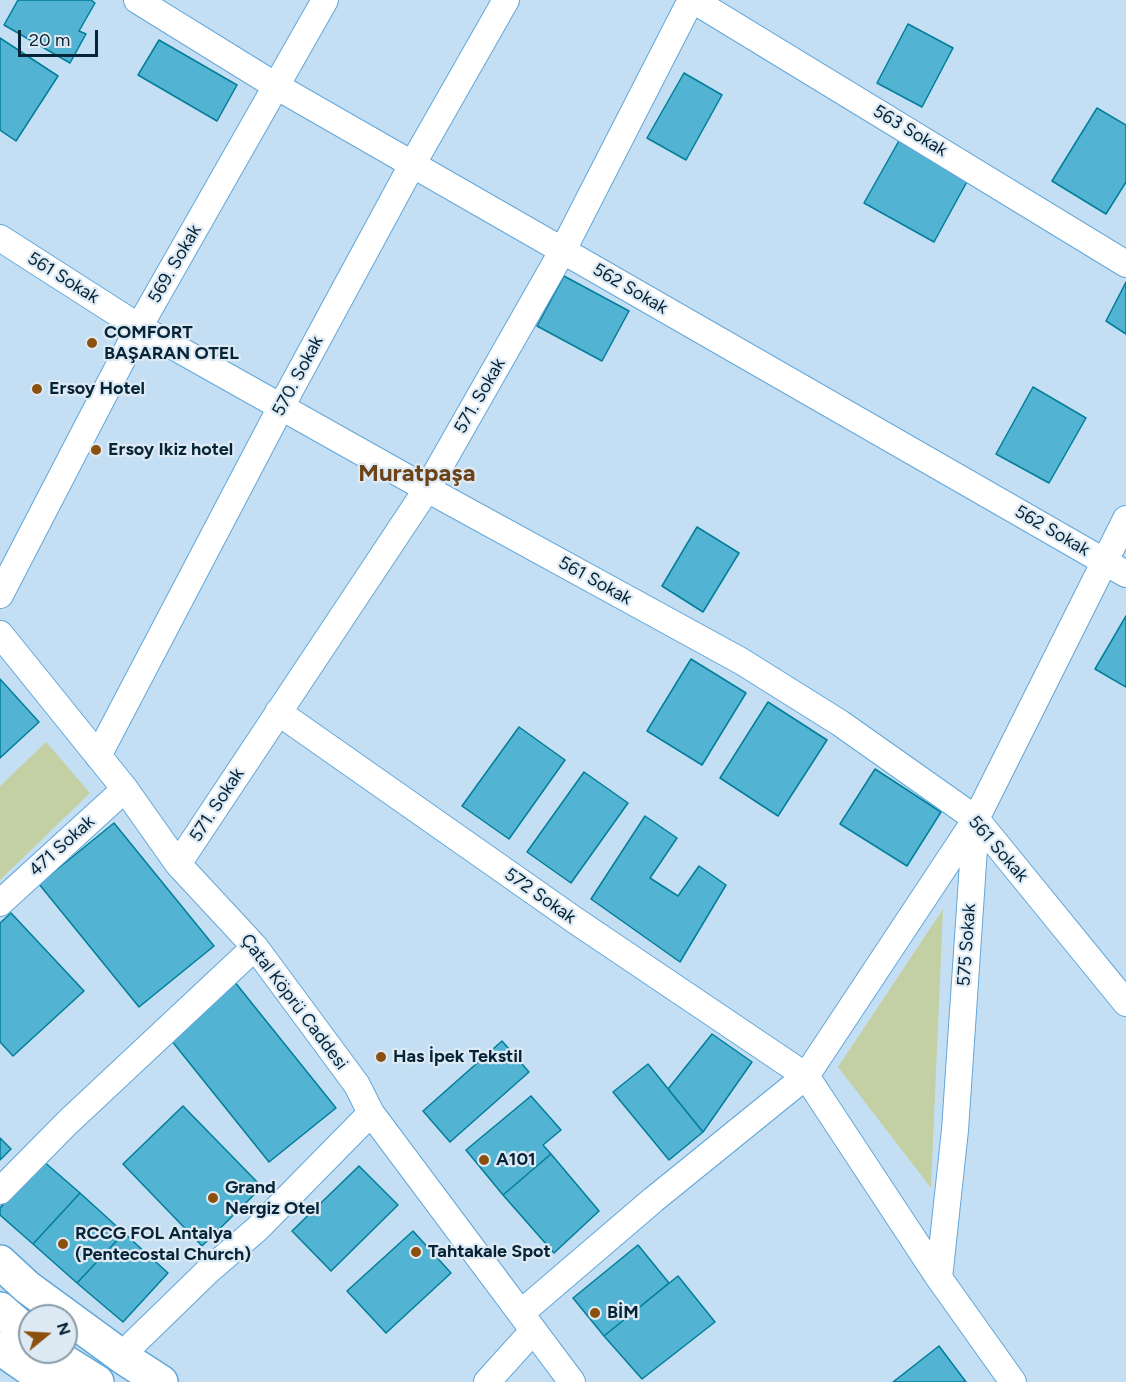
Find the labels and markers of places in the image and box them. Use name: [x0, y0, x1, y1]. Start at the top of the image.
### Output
place label: COMFORT BAŞARAN OTEL: [104, 322, 239, 364]
marker: COMFORT BAŞARAN OTEL: [85, 336, 99, 350]
place label: Ersoy Hotel: [49, 378, 145, 400]
marker: Ersoy Hotel: [30, 382, 44, 396]
place label: Ersoy Ikiz hotel: [108, 439, 233, 461]
marker: Ersoy Ikiz hotel: [89, 443, 103, 457]
place label: Has İpek Tekstil: [393, 1046, 522, 1068]
marker: Has İpek Tekstil: [374, 1050, 388, 1064]
place label: A101: [496, 1149, 536, 1171]
marker: A101: [477, 1153, 491, 1167]
place label: Grand Nergiz Otel: [225, 1177, 320, 1220]
marker: Grand Nergiz Otel: [206, 1191, 220, 1205]
place label: RCCG FOL Antalya (Pentecostal Church): [75, 1223, 251, 1266]
marker: RCCG FOL Antalya (Pentecostal Church): [56, 1237, 70, 1251]
place label: Tahtakale Spot: [428, 1241, 551, 1263]
marker: Tahtakale Spot: [409, 1245, 423, 1259]
place label: BİM: [607, 1302, 639, 1324]
marker: BİM: [588, 1306, 602, 1320]

